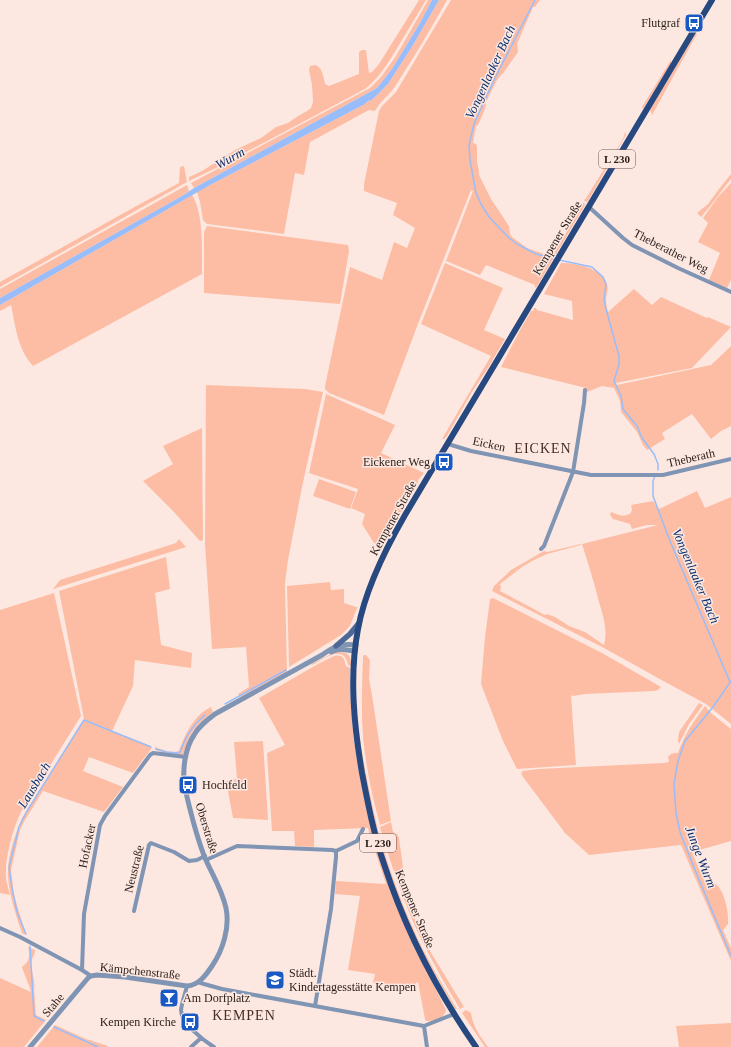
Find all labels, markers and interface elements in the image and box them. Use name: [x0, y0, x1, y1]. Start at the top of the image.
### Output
bus stop icon: Flutgraf: [683, 12, 705, 34]
place label: Flutgraf: [641, 16, 680, 30]
water label: Vongenlaaker Bach: [462, 23, 518, 121]
water label: Wurm: [213, 144, 247, 172]
road number: L 230: [599, 150, 635, 168]
street label: Kempener Straße: [529, 199, 585, 277]
street label: Theberather Weg: [631, 226, 711, 276]
street label: Eicken: [471, 434, 507, 454]
district label: EICKEN: [514, 441, 572, 456]
street label: Theberath: [666, 446, 716, 470]
bus stop icon: Eickener Weg: [433, 451, 455, 473]
place label: Eickener Weg: [363, 455, 430, 469]
street label: Kempener Straße: [367, 478, 419, 558]
water label: Vongenlaaker Bach: [669, 526, 723, 626]
water label: Lausbach: [14, 759, 53, 811]
bus stop icon: Hochfeld: [177, 774, 199, 796]
place label: Hochfeld: [202, 778, 247, 792]
street label: Oberstraße: [193, 801, 221, 855]
street label: Hofacker: [76, 823, 98, 869]
water label: Junge Wurm: [682, 824, 720, 890]
road number: L 230: [360, 834, 396, 852]
street label: Neustraße: [121, 844, 147, 894]
street label: Kempener Straße: [392, 868, 438, 950]
street label: Kämpchenstraße: [99, 960, 181, 982]
place label: Städt. Kindertagesstätte Kempen: [289, 966, 416, 994]
school or university icon: Städt. Kindertagesstätte Kempen: [264, 969, 286, 991]
bar icon: Am Dorfplatz: [158, 987, 180, 1009]
street label: Stahe: [39, 990, 67, 1020]
place label: Am Dorfplatz: [183, 991, 250, 1005]
district label: KEMPEN: [212, 1008, 276, 1023]
bus stop icon: Kempen Kirche: [179, 1011, 201, 1033]
place label: Kempen Kirche: [100, 1015, 176, 1029]

